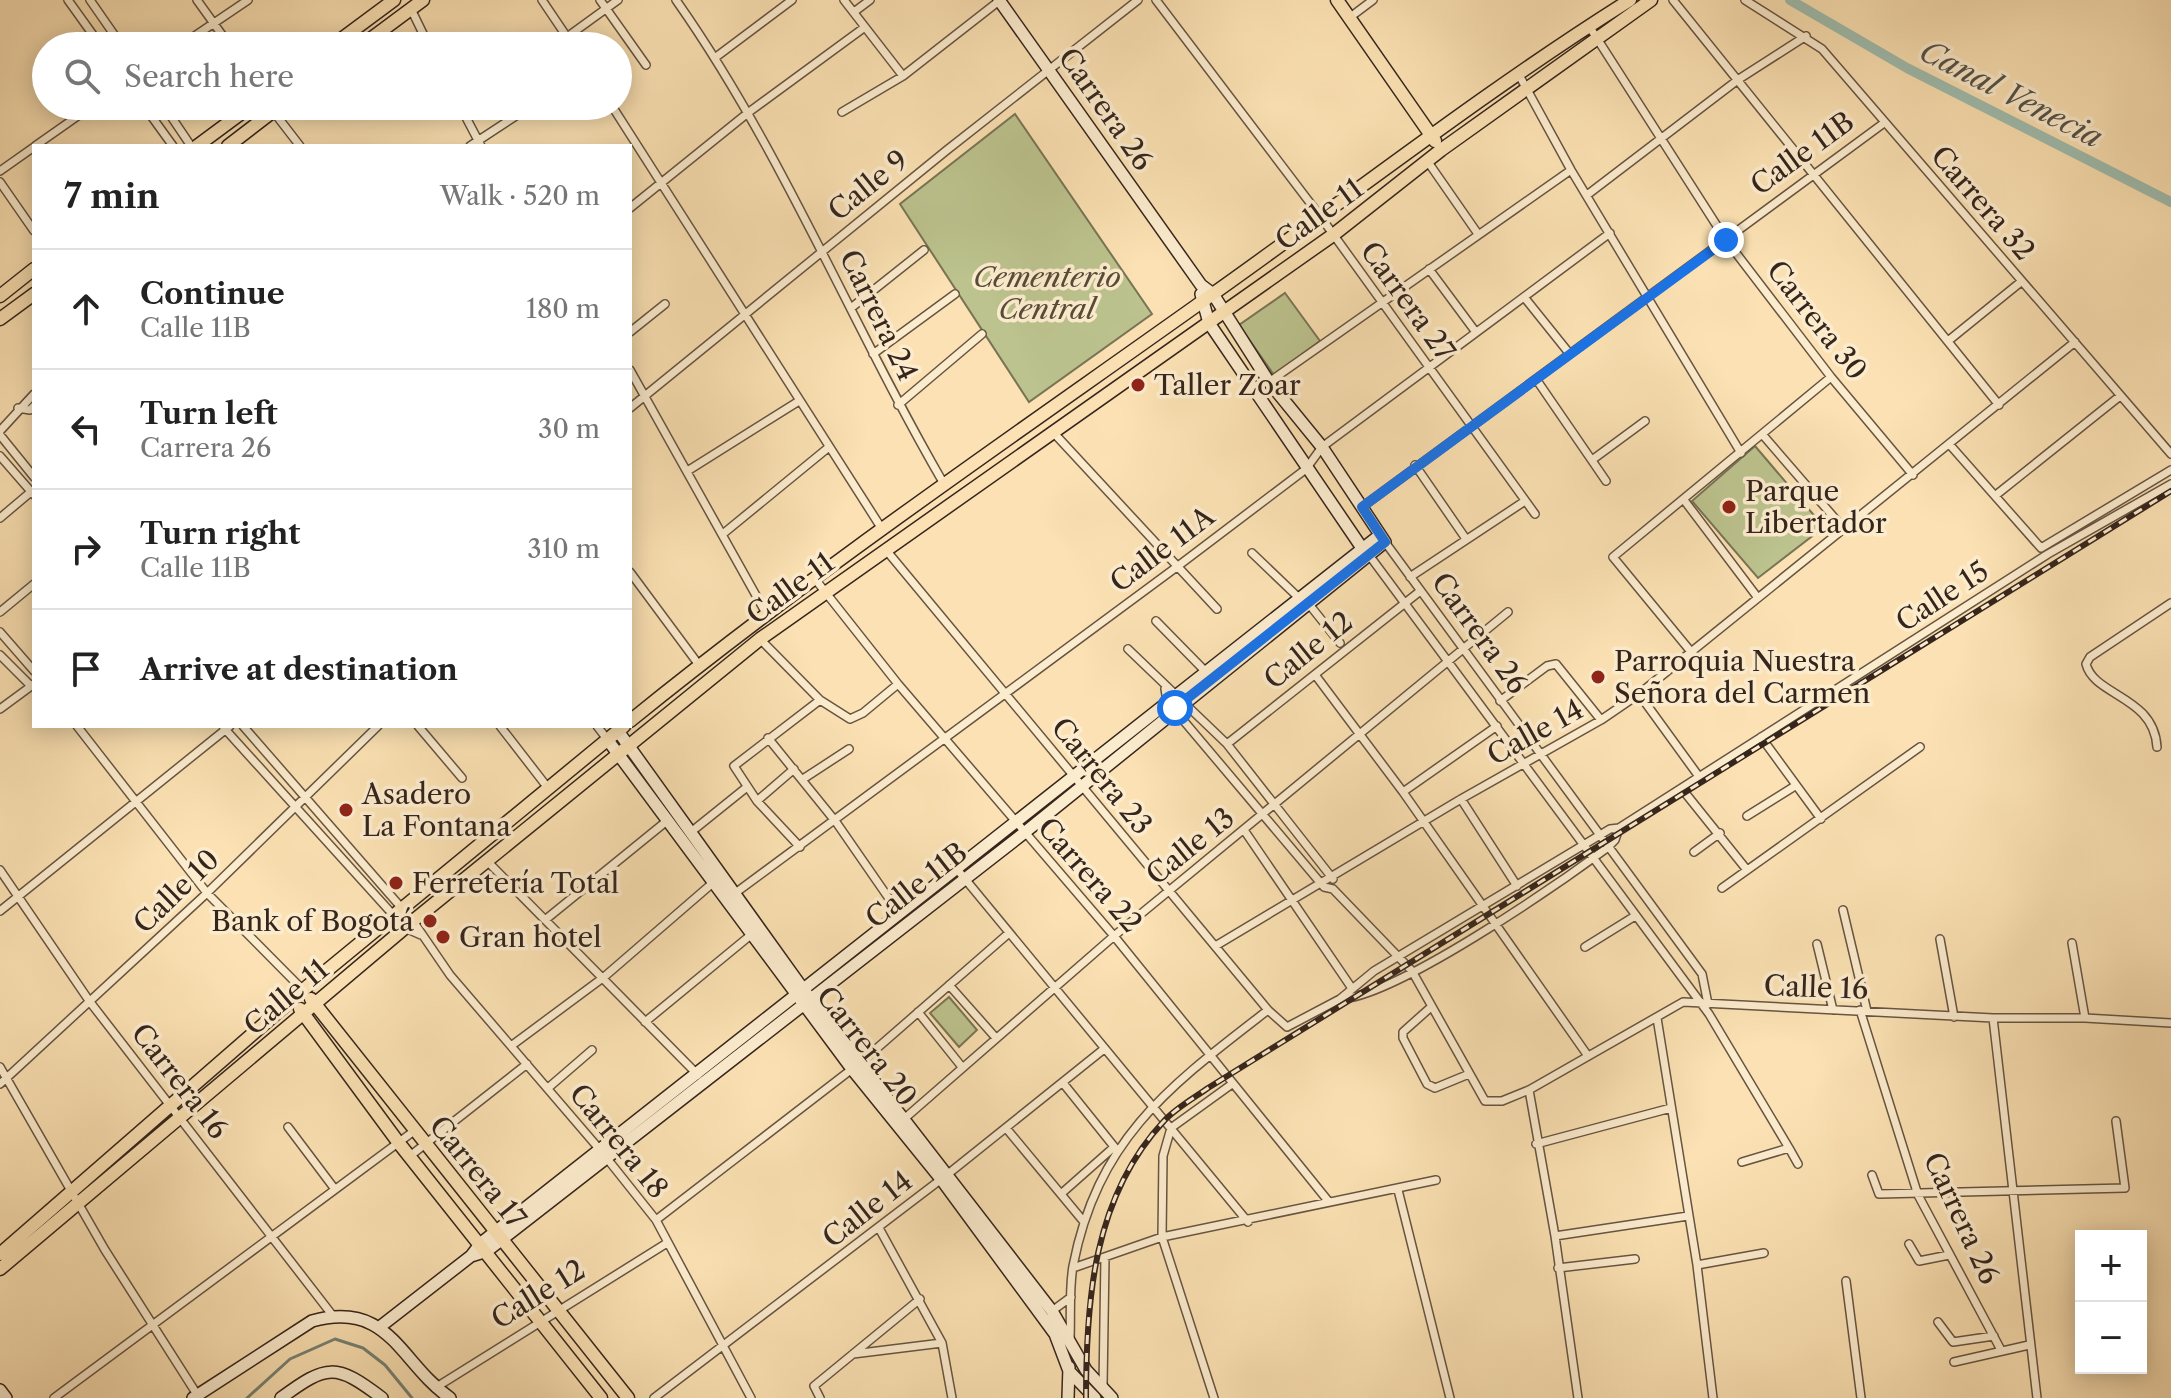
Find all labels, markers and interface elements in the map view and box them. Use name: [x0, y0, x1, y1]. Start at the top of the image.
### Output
search box: [32, 32, 632, 120]
water label: Canal Venecia: [1914, 32, 2108, 156]
street label: Carrera 26: [1052, 41, 1160, 177]
icon: search: [60, 54, 104, 98]
text: Search here: [124, 58, 294, 95]
street label: Calle 11B: [1744, 104, 1860, 202]
street label: Carrera 32: [1924, 139, 2042, 267]
street label: Calle 9: [821, 143, 915, 227]
street label: Calle 11: [1269, 171, 1369, 257]
text: 7 min: [64, 175, 160, 217]
text: Walk · 520 m: [440, 180, 600, 212]
route end: [1708, 222, 1744, 258]
street label: Carrera 27: [1353, 235, 1463, 367]
street label: Carrera 24: [833, 244, 925, 386]
street label: Carrera 30: [1760, 254, 1874, 386]
park label: Cementerio Central: [973, 260, 1121, 326]
text: Continue: [140, 275, 285, 312]
icon: ahead: [64, 287, 108, 331]
text: 180 m: [526, 293, 600, 325]
text: Calle 11B: [140, 312, 251, 344]
place label: Taller Zoar: [1154, 368, 1301, 402]
marker: Taller Zoar: [1129, 376, 1147, 394]
text: Turn left: [140, 395, 277, 432]
icon: left: [64, 407, 108, 451]
text: 30 m: [538, 413, 600, 445]
text: Carrera 26: [140, 432, 271, 464]
place label: Parque Libertador: [1745, 474, 1887, 540]
street label: Calle 11A: [1103, 498, 1222, 599]
marker: Parque Libertador: [1720, 498, 1738, 516]
text: Turn right: [140, 515, 300, 552]
icon: right: [64, 527, 108, 571]
text: 310 m: [527, 533, 600, 565]
street label: Calle 11: [740, 545, 840, 631]
text: Calle 11B: [140, 552, 251, 584]
street label: Calle 15: [1889, 554, 1995, 638]
street label: Carrera 26: [1425, 566, 1535, 700]
street label: Calle 12: [1257, 604, 1359, 696]
place label: Parroquia Nuestra Señora del Carmen: [1614, 644, 1870, 710]
icon: arrive: [64, 647, 108, 691]
text: Arrive at destination: [140, 651, 458, 688]
marker: Parroquia Nuestra Señora del Carmen: [1589, 668, 1607, 686]
route start: [1157, 690, 1193, 726]
street label: Calle 14: [1481, 692, 1589, 772]
street label: Carrera 23: [1045, 711, 1159, 841]
place label: Asadero La Fontana: [361, 777, 511, 843]
street label: Calle 13: [1139, 800, 1241, 892]
marker: Asadero La Fontana: [337, 801, 355, 819]
street label: Carrera 22: [1031, 811, 1149, 939]
street label: Calle 11B: [859, 835, 973, 935]
street label: Calle 10: [126, 842, 226, 940]
place label: Ferretería Total: [412, 866, 619, 900]
marker: Ferretería Total: [387, 874, 405, 892]
place label: Bank of Bogotá: [211, 904, 414, 938]
marker: Bank of Bogotá: [421, 912, 439, 930]
place label: Gran hotel: [459, 920, 602, 954]
marker: Gran hotel: [434, 928, 452, 946]
street label: Calle 11: [237, 952, 335, 1042]
street label: Calle 16: [1763, 968, 1869, 1006]
street label: Carrera 20: [810, 979, 924, 1113]
street label: Carrera 16: [124, 1017, 236, 1145]
street label: Carrera 18: [563, 1077, 675, 1205]
street label: Carrera 17: [423, 1109, 534, 1235]
street label: Carrera 26: [1917, 1147, 2007, 1289]
street label: Calle 14: [816, 1164, 918, 1254]
map controls: [2075, 1230, 2147, 1374]
button: +: [2075, 1230, 2147, 1302]
street label: Calle 12: [485, 1252, 591, 1336]
button: −: [2075, 1302, 2147, 1374]

